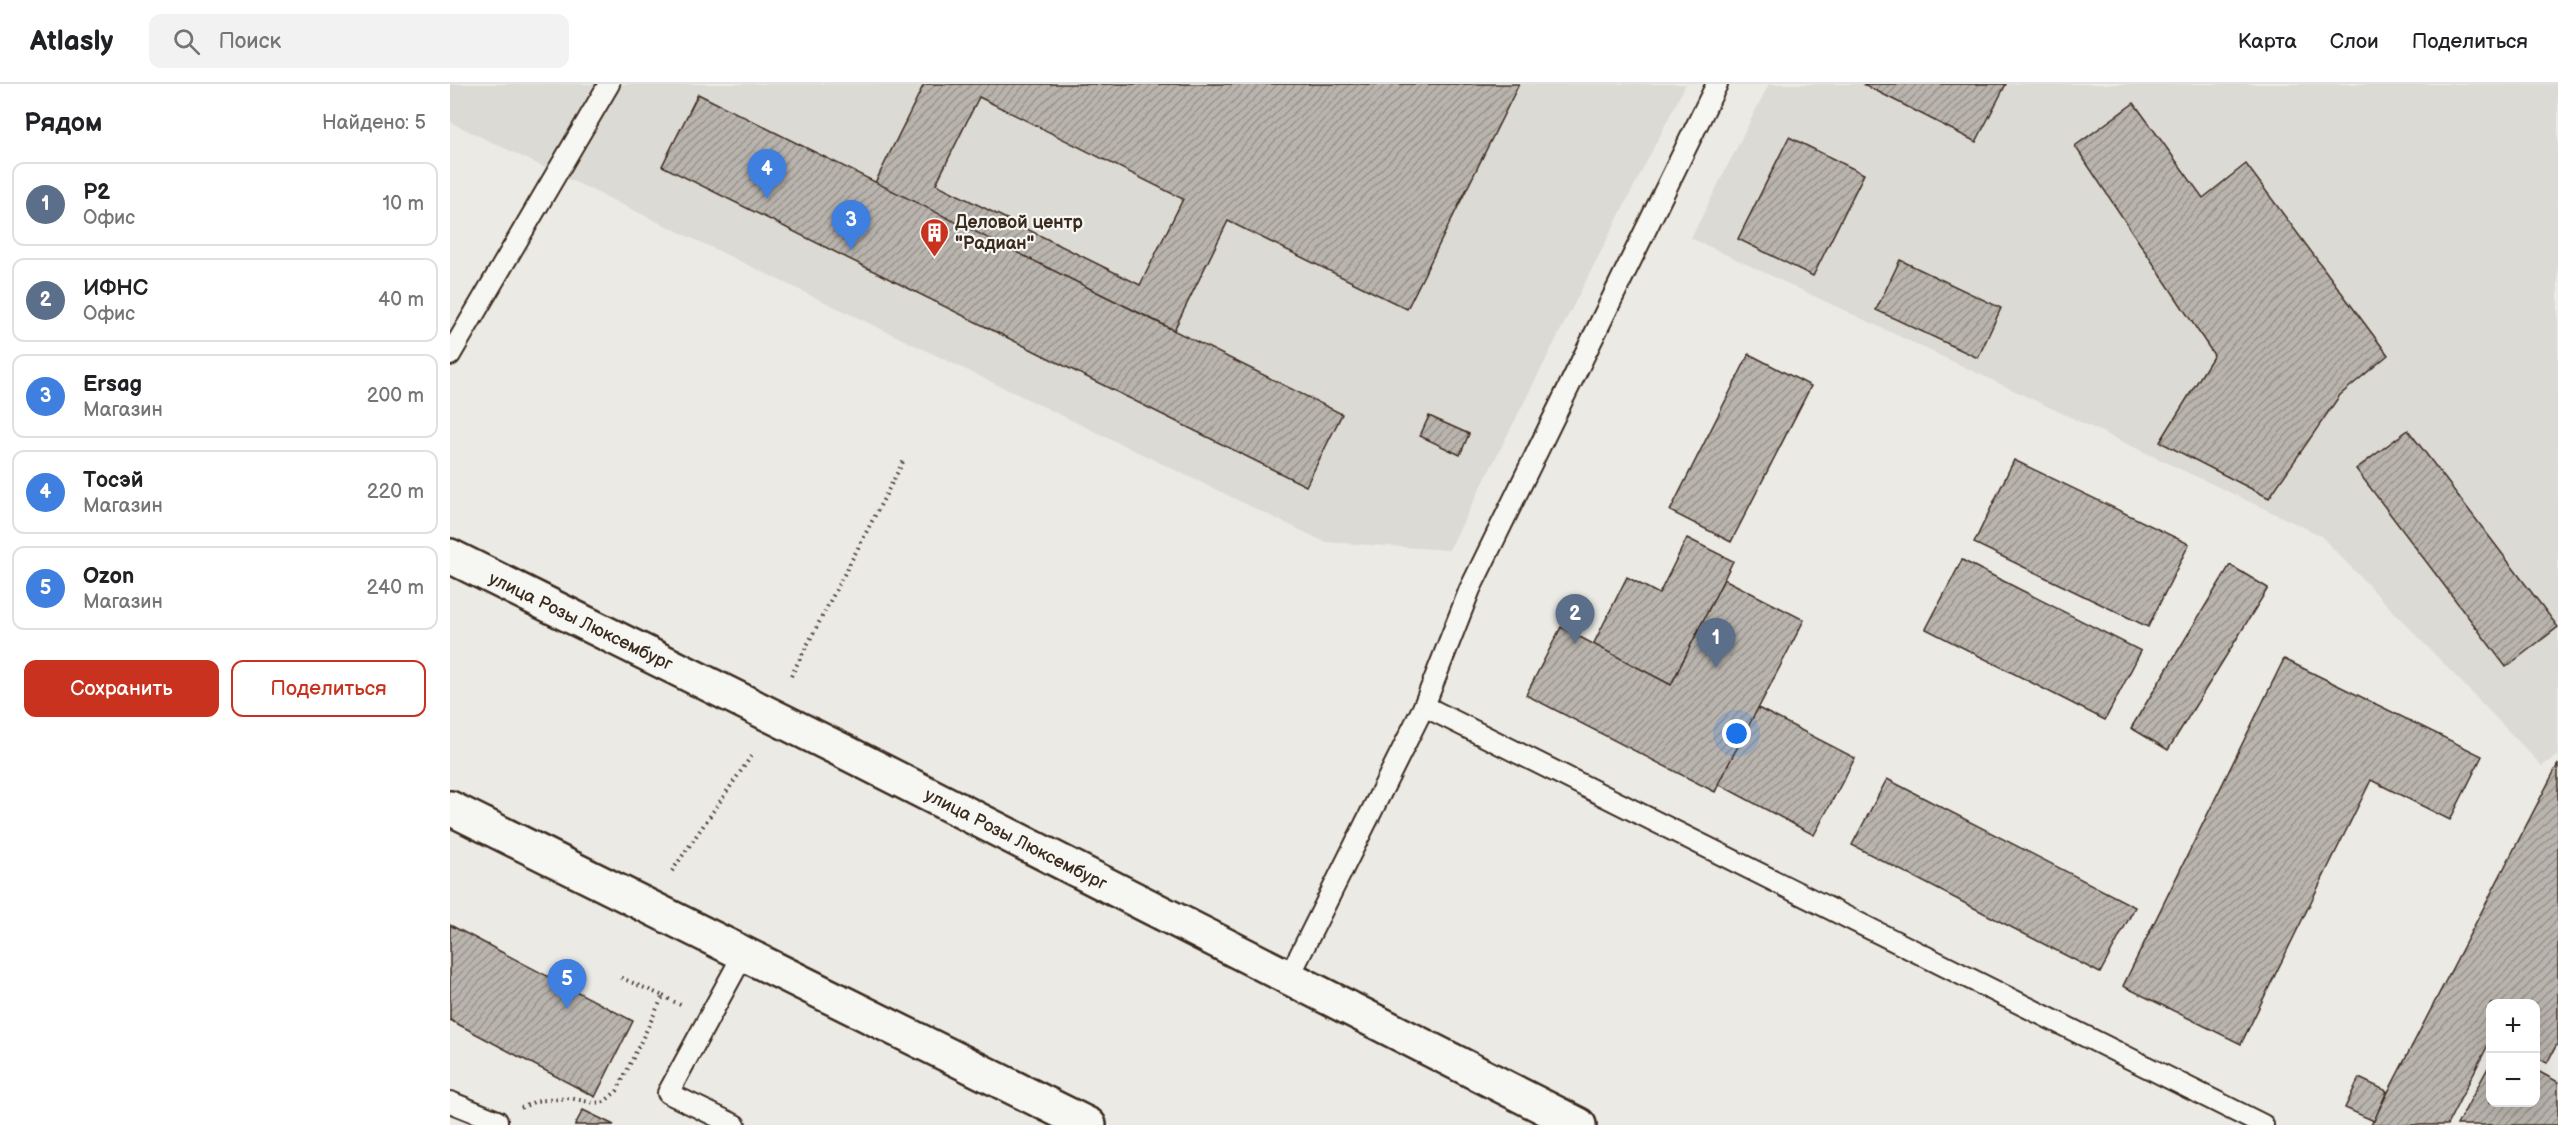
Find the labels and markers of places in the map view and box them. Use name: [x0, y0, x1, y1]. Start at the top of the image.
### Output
pin: 4: [748, 150, 786, 199]
pin: 3: [832, 200, 870, 250]
place label: Деловой центр "Радиан": [955, 212, 1083, 254]
building icon: Деловой центр "Радиан": [918, 216, 950, 258]
pin: 2: [1556, 594, 1594, 644]
pin: 1: [1696, 618, 1736, 668]
pin: 5: [548, 960, 586, 1009]

